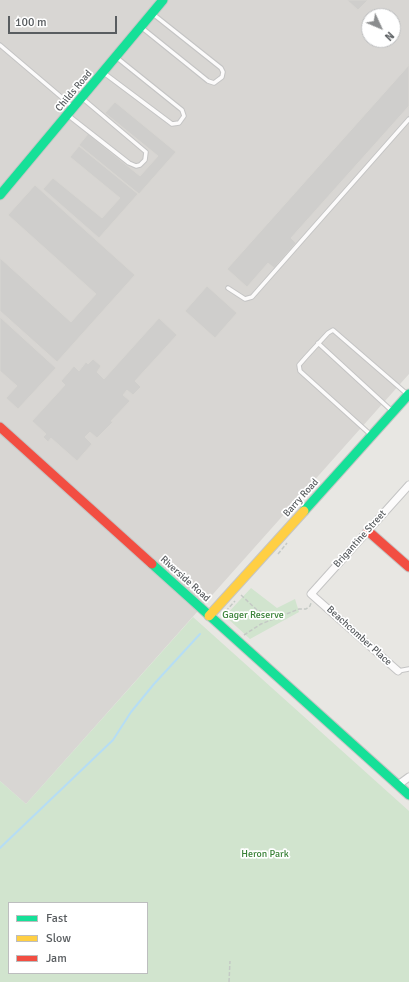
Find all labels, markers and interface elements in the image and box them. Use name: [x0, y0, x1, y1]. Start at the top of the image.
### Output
scale bar: [10, 8, 119, 34]
north arrow: [361, 8, 401, 48]
text: 100 m: [15, 15, 47, 30]
text: N: [382, 29, 397, 43]
street label: Childs Road: [53, 68, 95, 114]
street label: Barry Road: [281, 477, 321, 519]
street label: Brigantine Street: [331, 508, 389, 570]
street label: Riverside Road: [158, 554, 212, 604]
street label: Beachcomber Place: [324, 604, 394, 668]
park label: Gager Reserve: [222, 609, 284, 621]
park label: Heron Park: [241, 848, 289, 860]
legend: [8, 902, 148, 974]
text: Fast: [46, 911, 67, 926]
text: Slow: [46, 931, 71, 946]
text: Jam: [46, 951, 67, 966]

